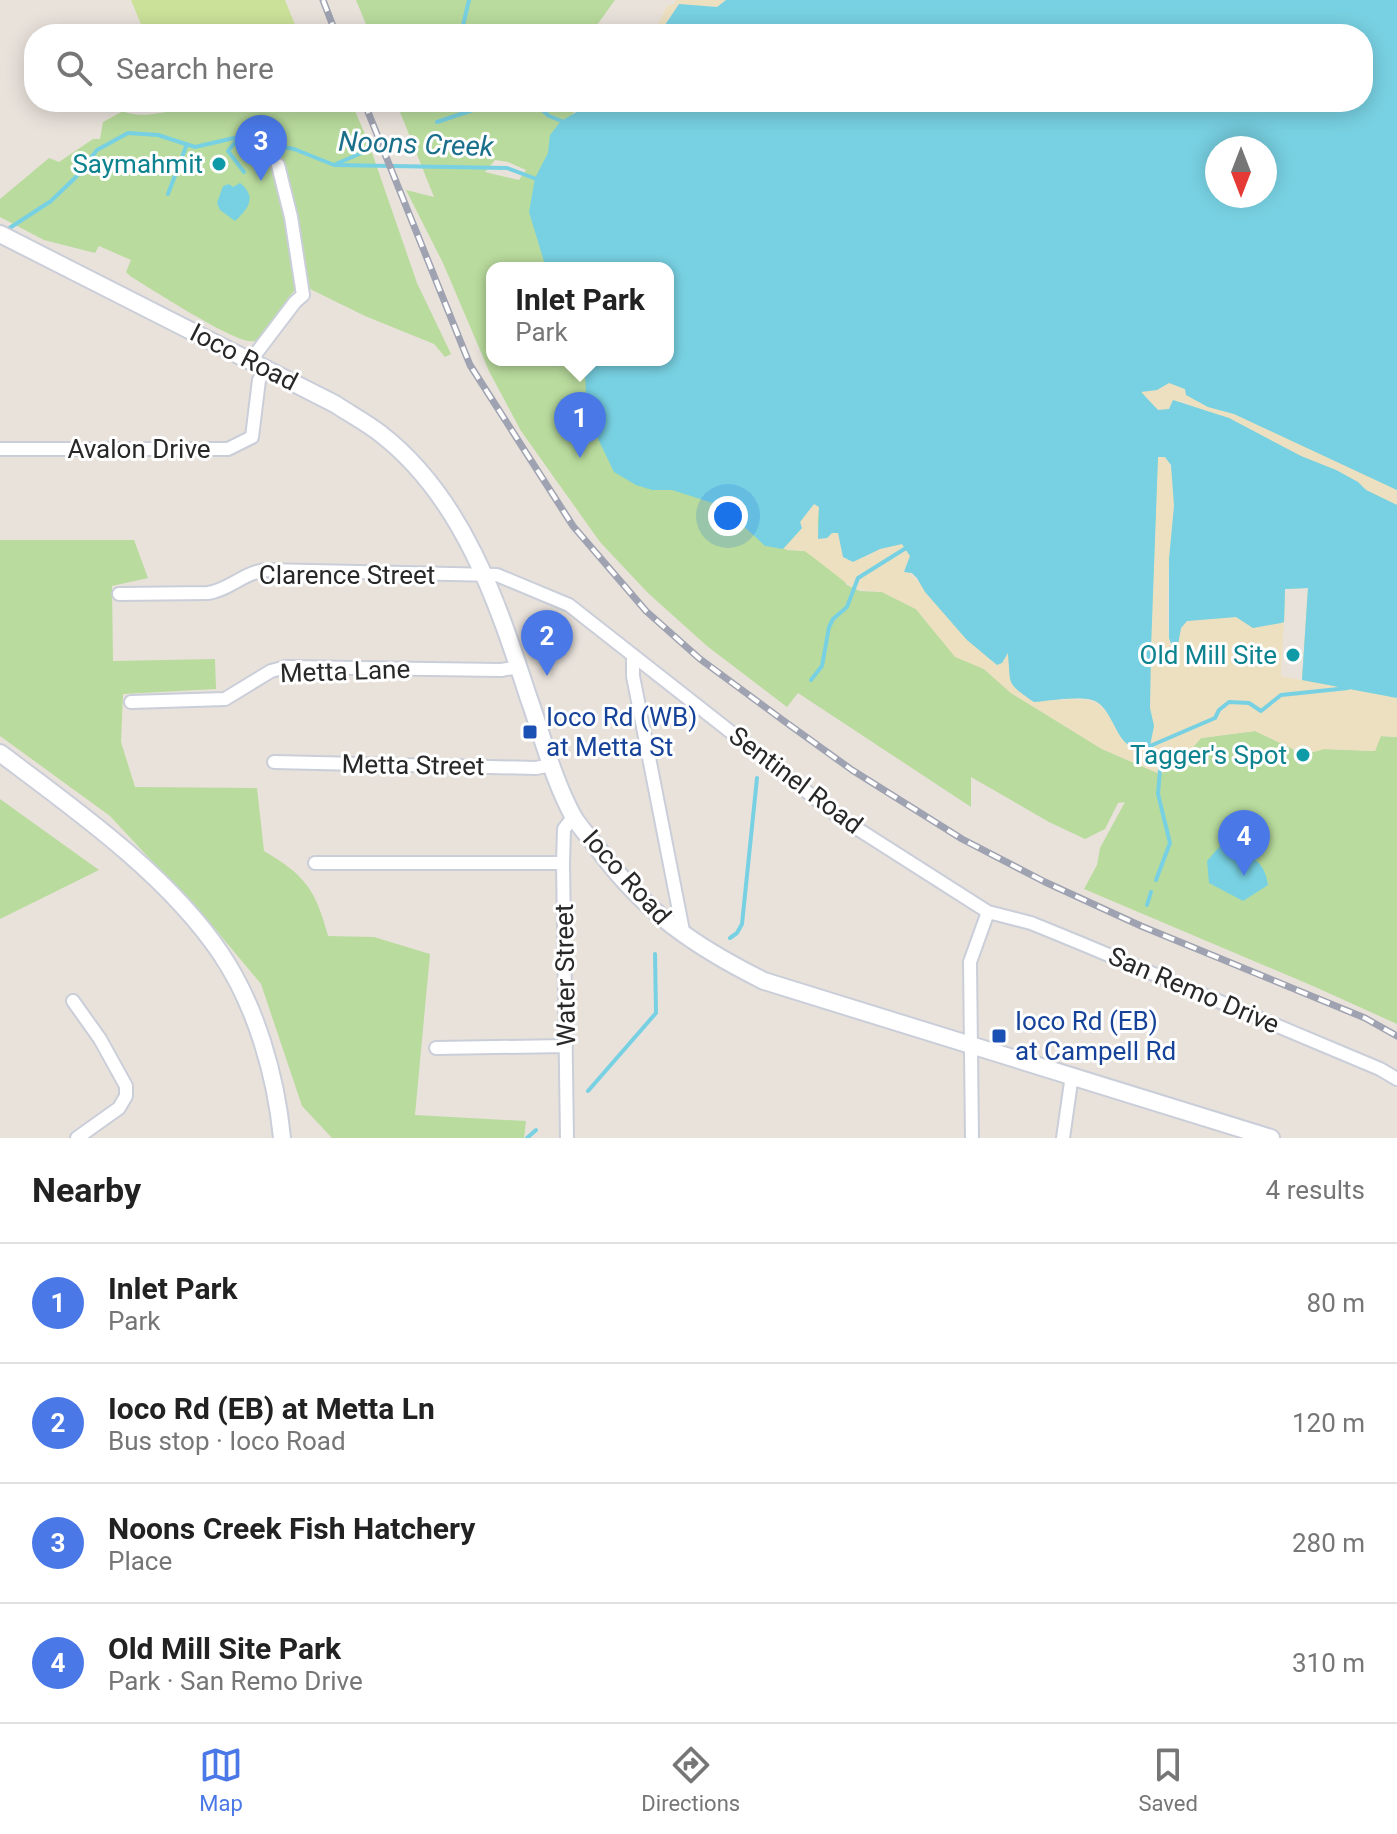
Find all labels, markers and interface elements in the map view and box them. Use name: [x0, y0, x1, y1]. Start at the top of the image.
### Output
search box: [24, 24, 1373, 112]
icon: search: [52, 46, 96, 90]
text: Search here: [116, 51, 274, 86]
pin: 3: [235, 115, 287, 181]
water label: Noons Creek: [338, 125, 495, 163]
north arrow: [1205, 136, 1277, 208]
place label: Saymahmit: [72, 149, 203, 179]
marker: Saymahmit: [210, 155, 228, 173]
popup: [486, 262, 674, 366]
text: Inlet Park: [515, 282, 645, 317]
street label: Ioco Road: [185, 317, 303, 397]
text: Park: [515, 317, 568, 347]
pin: 1: [554, 392, 606, 458]
street label: Avalon Drive: [67, 434, 211, 464]
your location: [708, 496, 748, 536]
street label: Clarence Street: [259, 560, 435, 590]
pin: 2: [521, 610, 573, 676]
place label: Old Mill Site: [1140, 640, 1277, 670]
marker: Old Mill Site: [1284, 646, 1302, 664]
street label: Metta Lane: [279, 654, 411, 688]
place label: Ioco Rd (WB) at Metta St: [546, 702, 697, 762]
street label: Sentinel Road: [723, 720, 869, 840]
marker: Ioco Rd (WB) at Metta St: [521, 723, 539, 741]
place label: Tagger's Spot: [1130, 740, 1287, 770]
marker: Tagger's Spot: [1294, 746, 1312, 764]
street label: Metta Street: [341, 749, 485, 781]
pin: 4: [1218, 810, 1270, 876]
street label: Ioco Road: [577, 824, 677, 930]
street label: Water Street: [549, 903, 581, 1047]
street label: San Remo Drive: [1104, 941, 1284, 1039]
place label: Ioco Rd (EB) at Campell Rd: [1015, 1006, 1176, 1066]
marker: Ioco Rd (EB) at Campell Rd: [990, 1027, 1008, 1045]
text: Nearby: [32, 1170, 141, 1210]
text: 4 results: [1266, 1175, 1365, 1205]
text: Inlet Park: [108, 1271, 238, 1306]
text: 1: [51, 1288, 65, 1318]
text: 80 m: [1307, 1288, 1365, 1318]
text: Park: [108, 1306, 160, 1336]
text: Ioco Rd (EB) at Metta Ln: [108, 1391, 435, 1426]
text: 2: [51, 1408, 65, 1438]
text: 120 m: [1292, 1408, 1365, 1438]
text: Bus stop · Ioco Road: [108, 1426, 346, 1456]
text: Noons Creek Fish Hatchery: [108, 1511, 475, 1546]
text: 3: [51, 1528, 65, 1558]
text: 280 m: [1292, 1528, 1365, 1558]
text: Place: [108, 1546, 172, 1576]
text: Old Mill Site Park: [108, 1631, 341, 1666]
text: 4: [51, 1648, 65, 1678]
text: 310 m: [1292, 1648, 1365, 1678]
text: Park · San Remo Drive: [108, 1666, 363, 1696]
tab: Map: [199, 1743, 243, 1816]
tab: Directions: [641, 1743, 740, 1816]
tab: Saved: [1138, 1743, 1198, 1816]

